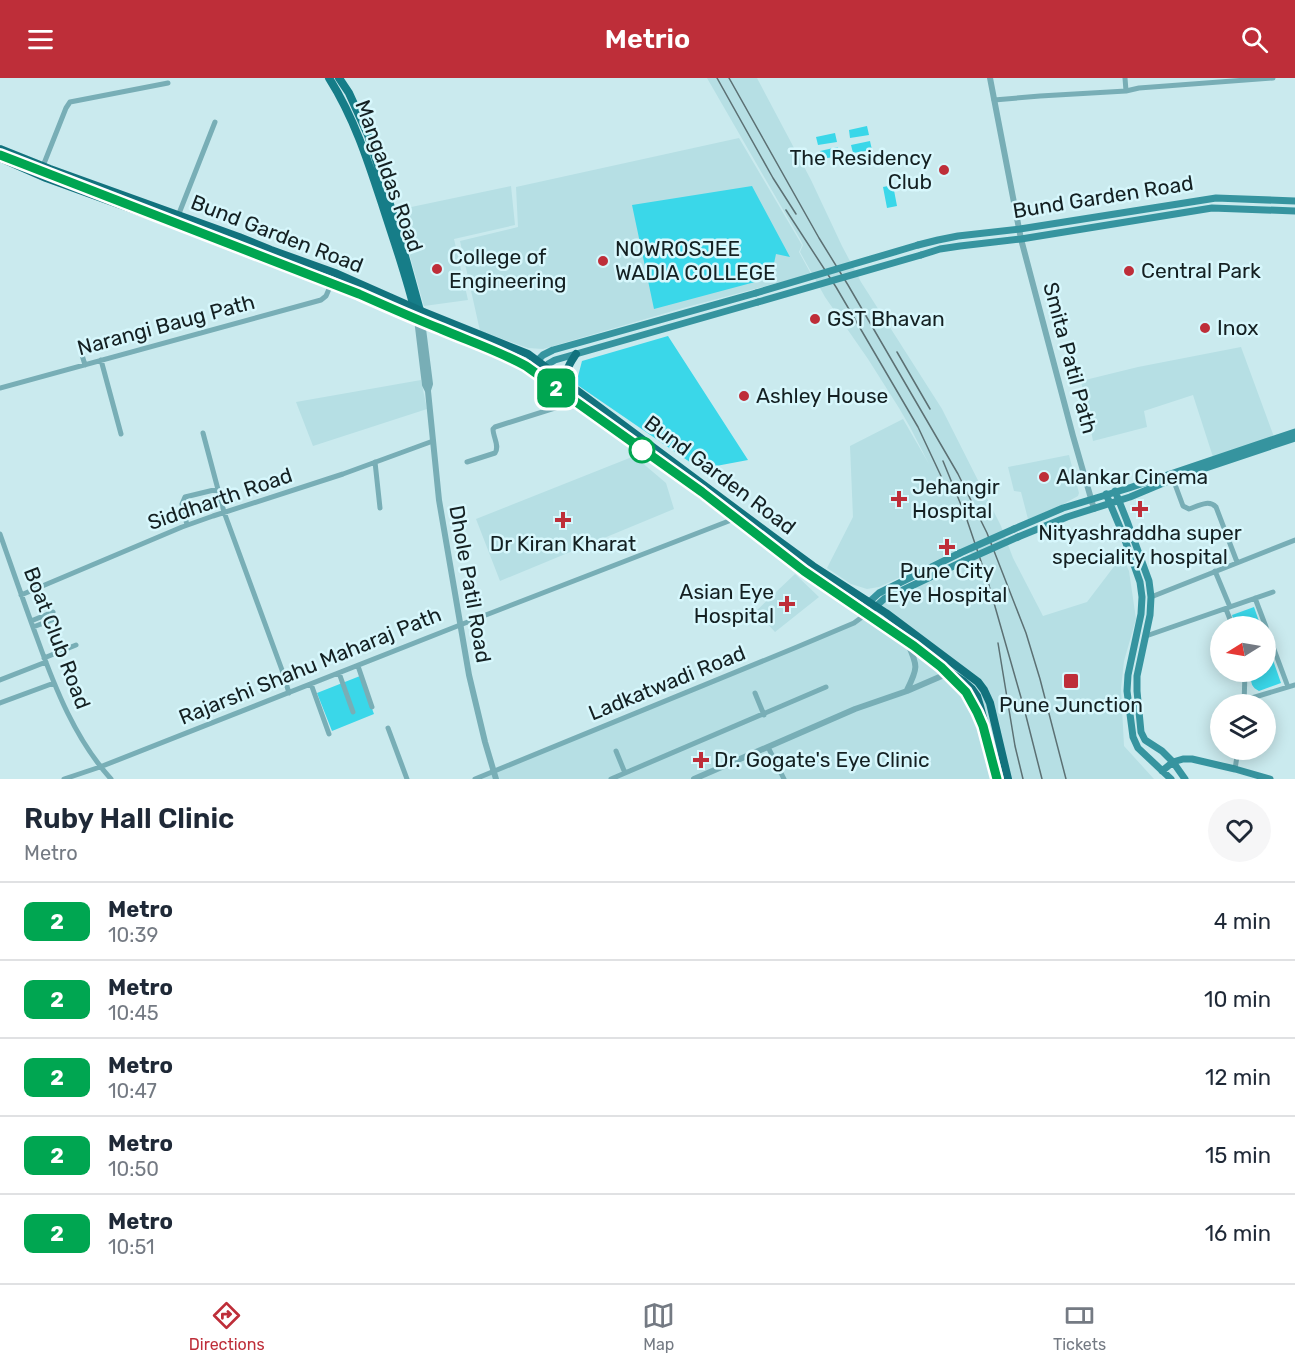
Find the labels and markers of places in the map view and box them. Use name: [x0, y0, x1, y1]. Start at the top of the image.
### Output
place label: The Residency Club: [790, 145, 932, 194]
marker: The Residency Club: [937, 163, 951, 177]
place label: NOWROSJEE WADIA COLLEGE: [615, 236, 776, 285]
place label: College of Engineering: [449, 244, 567, 293]
marker: NOWROSJEE WADIA COLLEGE: [596, 254, 610, 268]
place label: Central Park: [1141, 258, 1261, 283]
marker: College of Engineering: [430, 262, 444, 276]
marker: Central Park: [1122, 264, 1136, 278]
place label: GST Bhavan: [827, 306, 945, 331]
marker: GST Bhavan: [808, 312, 822, 326]
place label: Inox: [1217, 315, 1259, 340]
marker: Inox: [1198, 321, 1212, 335]
place label: Ashley House: [756, 383, 888, 408]
marker: Ashley House: [737, 389, 751, 403]
unlabelled marker: [629, 437, 655, 463]
place label: Alankar Cinema: [1056, 464, 1208, 489]
marker: Alankar Cinema: [1037, 470, 1051, 484]
place label: Jehangir Hospital: [912, 474, 1000, 523]
marker: Jehangir Hospital: [890, 490, 908, 508]
marker: Nityashraddha super speciality hospital: [1131, 500, 1149, 518]
marker: Dr Kiran Kharat: [554, 511, 572, 529]
place label: Nityashraddha super speciality hospital: [1038, 520, 1242, 569]
place label: Dr Kiran Kharat: [490, 531, 636, 556]
marker: Pune City Eye Hospital: [938, 538, 956, 556]
place label: Pune City Eye Hospital: [887, 558, 1007, 607]
place label: Asian Eye Hospital: [679, 579, 774, 628]
marker: Asian Eye Hospital: [778, 595, 796, 613]
marker: Pune Junction: [1062, 672, 1080, 690]
place label: Pune Junction: [999, 692, 1143, 717]
place label: Dr. Gogate's Eye Clinic: [714, 747, 930, 772]
marker: Dr. Gogate's Eye Clinic: [692, 751, 710, 769]

